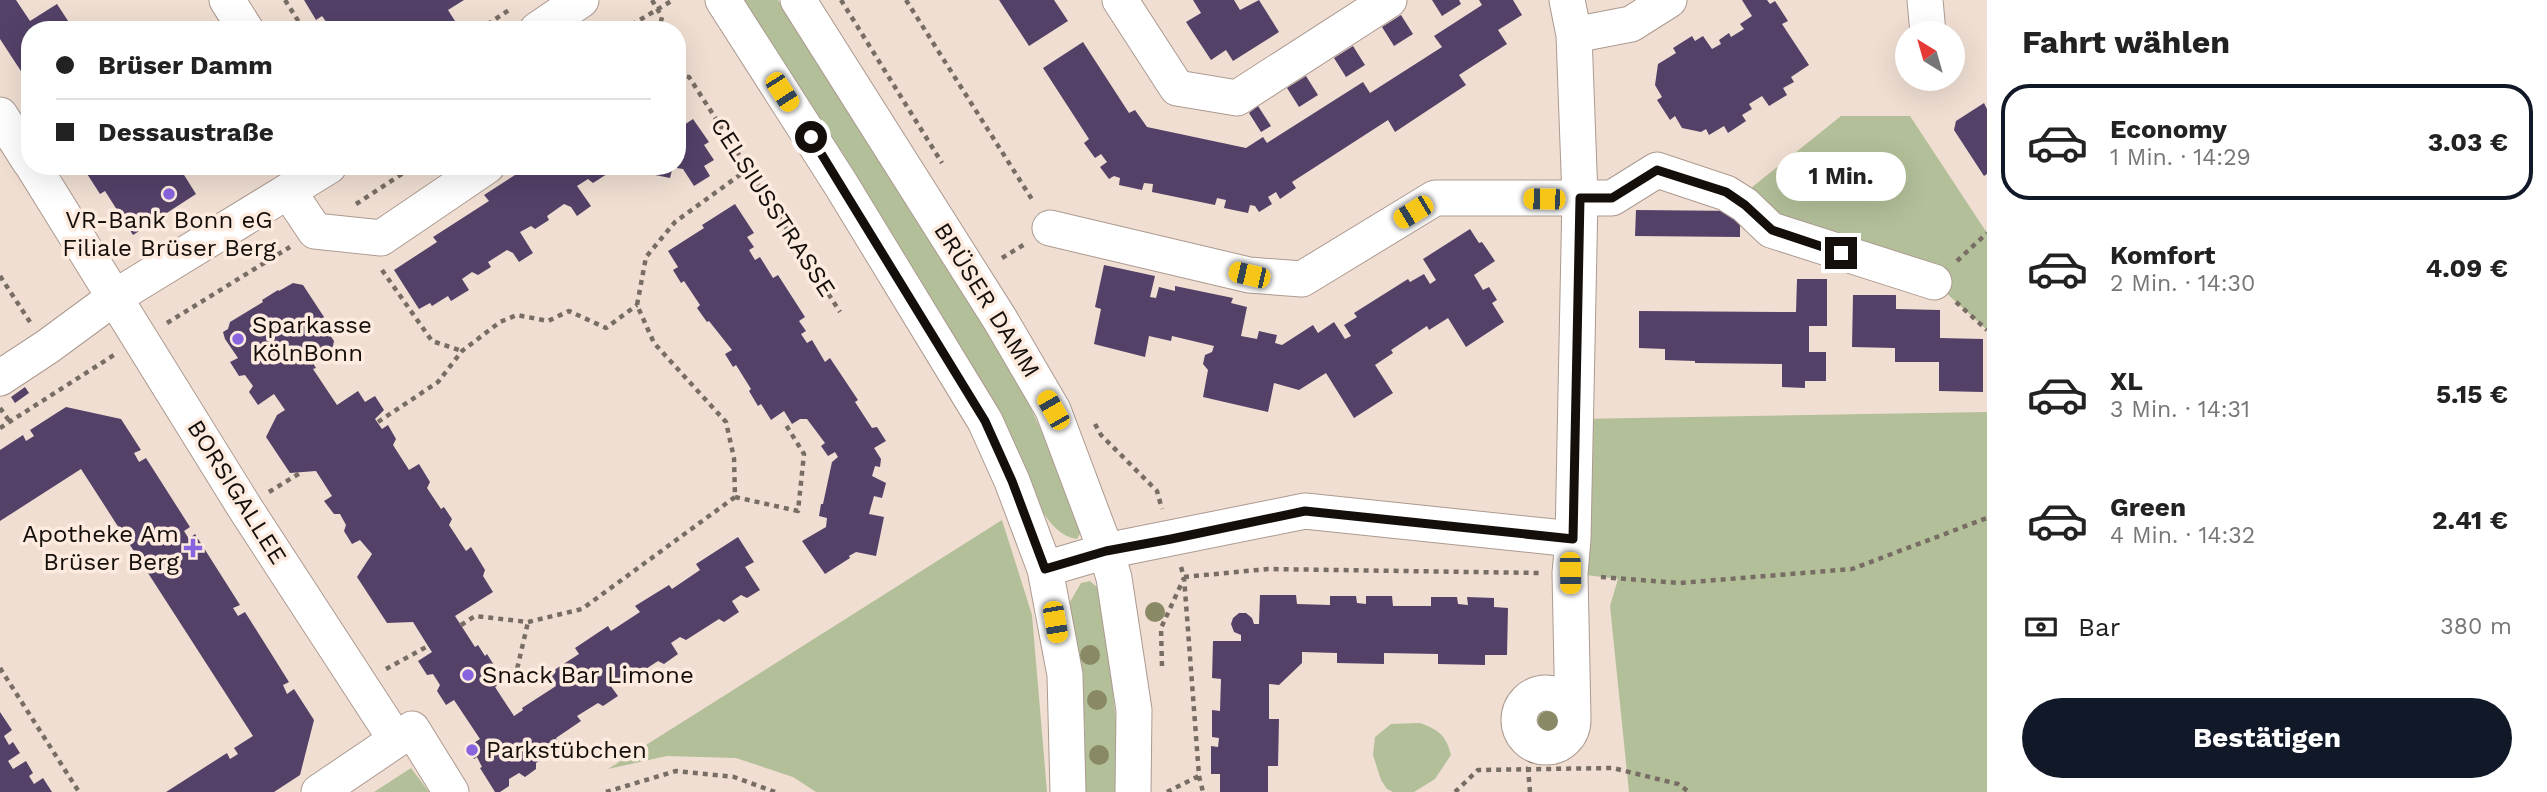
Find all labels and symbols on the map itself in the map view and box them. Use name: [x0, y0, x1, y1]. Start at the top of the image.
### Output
north arrow: [1895, 21, 1965, 91]
car: [762, 69, 803, 115]
street label: CELSIUSSTRASSE: [705, 112, 841, 302]
route start: [795, 121, 827, 153]
callout: 1 Min.: [1776, 152, 1906, 201]
marker: VR-Bank Bonn eG Filiale Brüser Berg: [161, 186, 177, 202]
car: [1523, 188, 1566, 210]
car: [1390, 192, 1437, 232]
place label: VR-Bank Bonn eG Filiale Brüser Berg: [62, 206, 276, 262]
street label: BRÜSER DAMM: [928, 217, 1046, 383]
route end: [1825, 237, 1857, 269]
car: [1227, 260, 1272, 290]
place label: Sparkasse KölnBonn: [252, 311, 372, 367]
marker: Sparkasse KölnBonn: [230, 331, 246, 347]
car: [1034, 387, 1073, 433]
street label: BORSIGALLEE: [182, 415, 292, 569]
place label: Apotheke Am Brüser Berg: [22, 520, 179, 576]
marker: Apotheke Am Brüser Berg: [185, 540, 201, 556]
car: [1560, 552, 1581, 594]
car: [1042, 599, 1069, 645]
place label: Snack Bar Limone: [482, 661, 694, 689]
marker: Snack Bar Limone: [460, 667, 476, 683]
place label: Parkstübchen: [486, 736, 647, 764]
marker: Parkstübchen: [464, 742, 480, 758]

